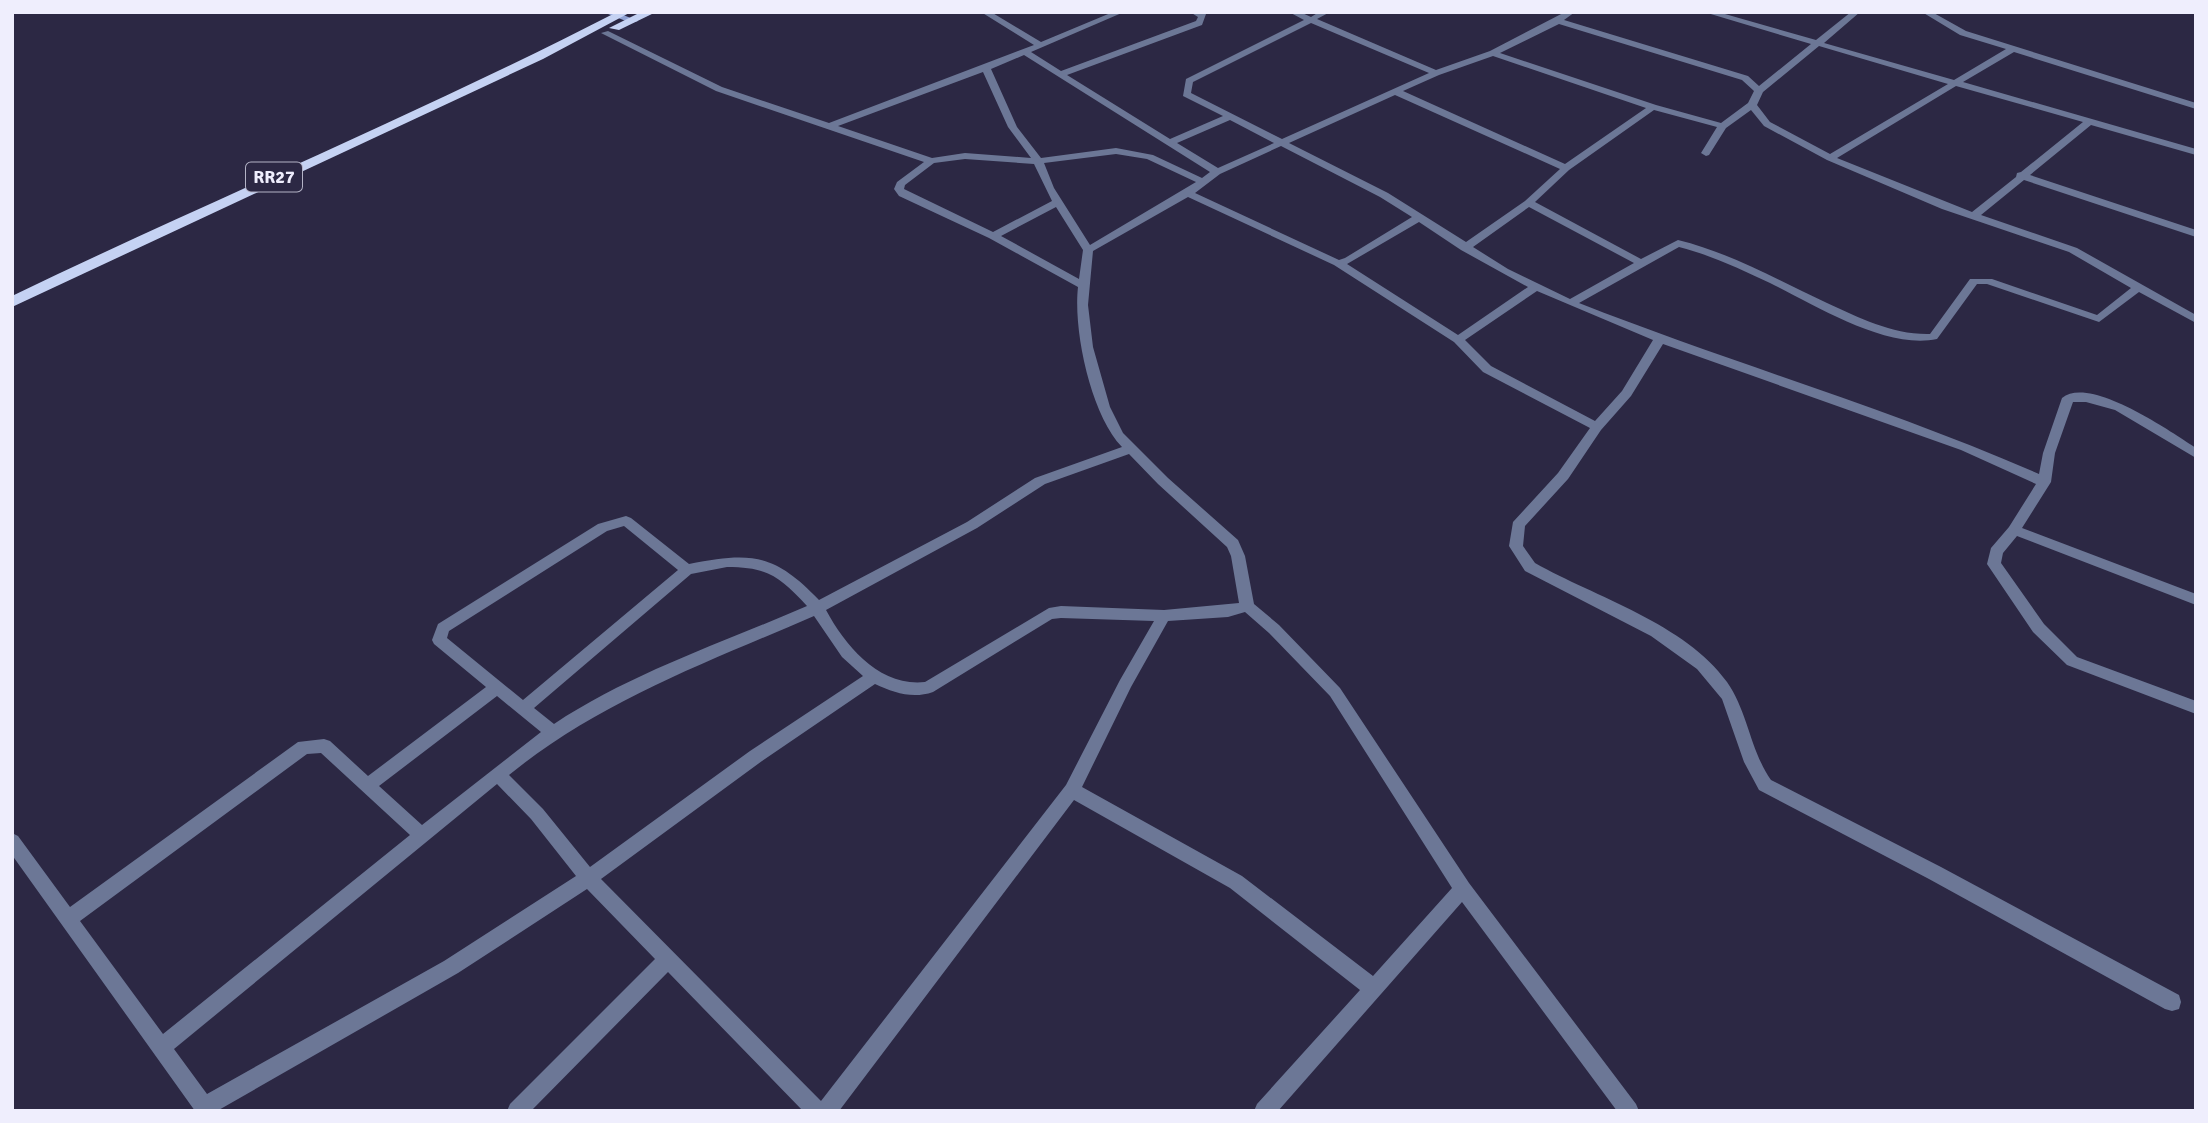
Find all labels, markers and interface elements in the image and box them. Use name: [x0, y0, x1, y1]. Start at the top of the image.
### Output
road number: RR27: [246, 162, 302, 192]

